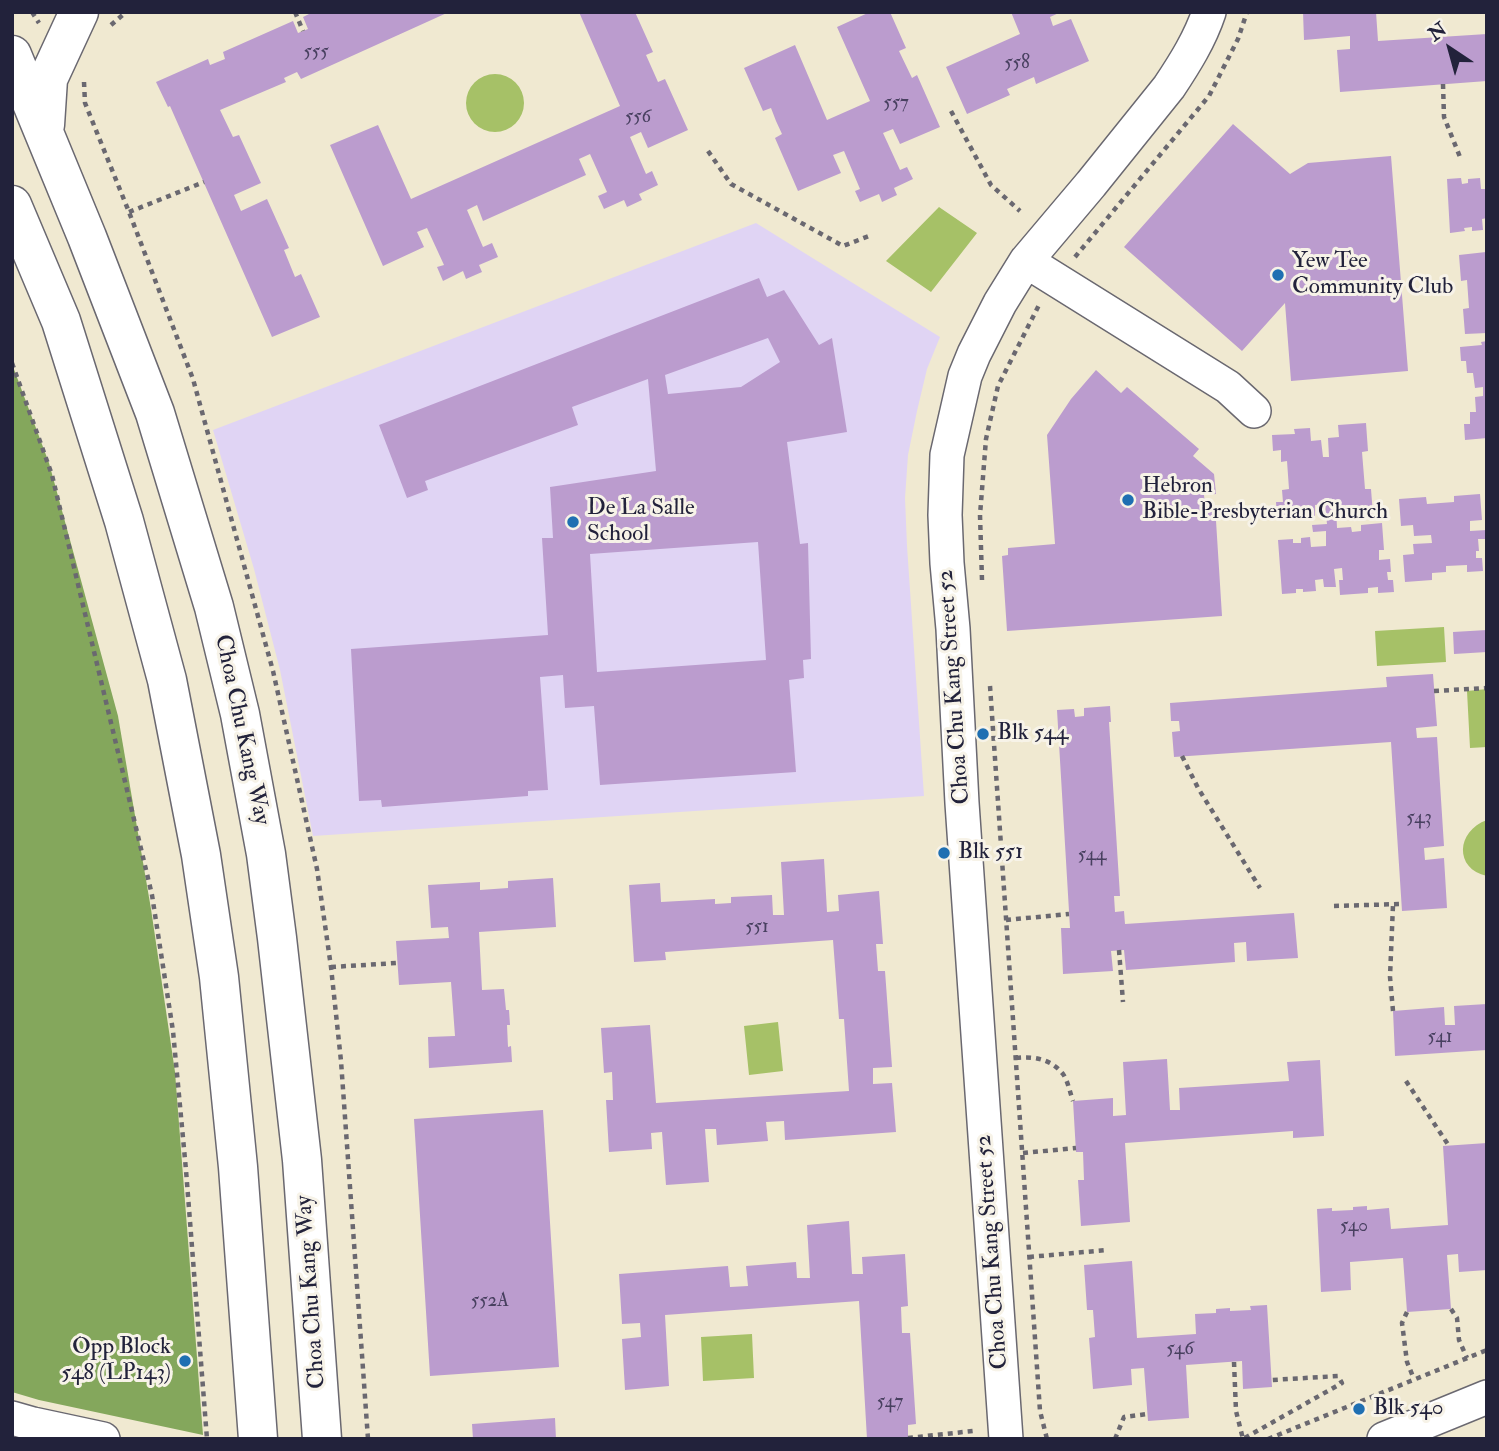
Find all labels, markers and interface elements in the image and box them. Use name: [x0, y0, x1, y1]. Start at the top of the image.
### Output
north arrow: [1415, 14, 1485, 84]
text: N: [1424, 17, 1452, 47]
house number: 555: [303, 42, 329, 64]
house number: 558: [1004, 53, 1030, 75]
house number: 557: [883, 93, 909, 115]
house number: 556: [625, 107, 651, 129]
place label: Yew Tee Community Club: [1292, 248, 1453, 302]
marker: Yew Tee Community Club: [1270, 267, 1286, 283]
place label: Hebron Bible-Presbyterian Church: [1142, 473, 1388, 527]
marker: Hebron Bible-Presbyterian Church: [1120, 492, 1136, 508]
place label: De La Salle School: [587, 495, 695, 549]
marker: De La Salle School: [565, 514, 581, 530]
street label: Choa Chu Kang Street 52: [933, 569, 977, 805]
street label: Choa Chu Kang Way: [207, 632, 275, 828]
place label: Blk 544: [997, 720, 1068, 748]
marker: Blk 544: [975, 726, 991, 742]
house number: 543: [1406, 808, 1432, 830]
place label: Blk 551: [958, 839, 1023, 867]
marker: Blk 551: [936, 845, 952, 861]
house number: 544: [1078, 845, 1106, 867]
house number: 551: [745, 917, 769, 939]
house number: 541: [1428, 1027, 1452, 1049]
street label: Choa Chu Kang Street 52: [971, 1134, 1015, 1370]
street label: Choa Chu Kang Way: [291, 1194, 333, 1390]
house number: 540: [1340, 1216, 1368, 1238]
house number: 552A: [471, 1291, 509, 1313]
place label: Opp Block 548 (LP143): [61, 1334, 171, 1388]
house number: 546: [1166, 1339, 1194, 1361]
marker: Opp Block 548 (LP143): [177, 1353, 193, 1369]
house number: 547: [877, 1392, 903, 1414]
place label: Blk 540: [1373, 1395, 1443, 1423]
marker: Blk 540: [1351, 1401, 1367, 1417]

